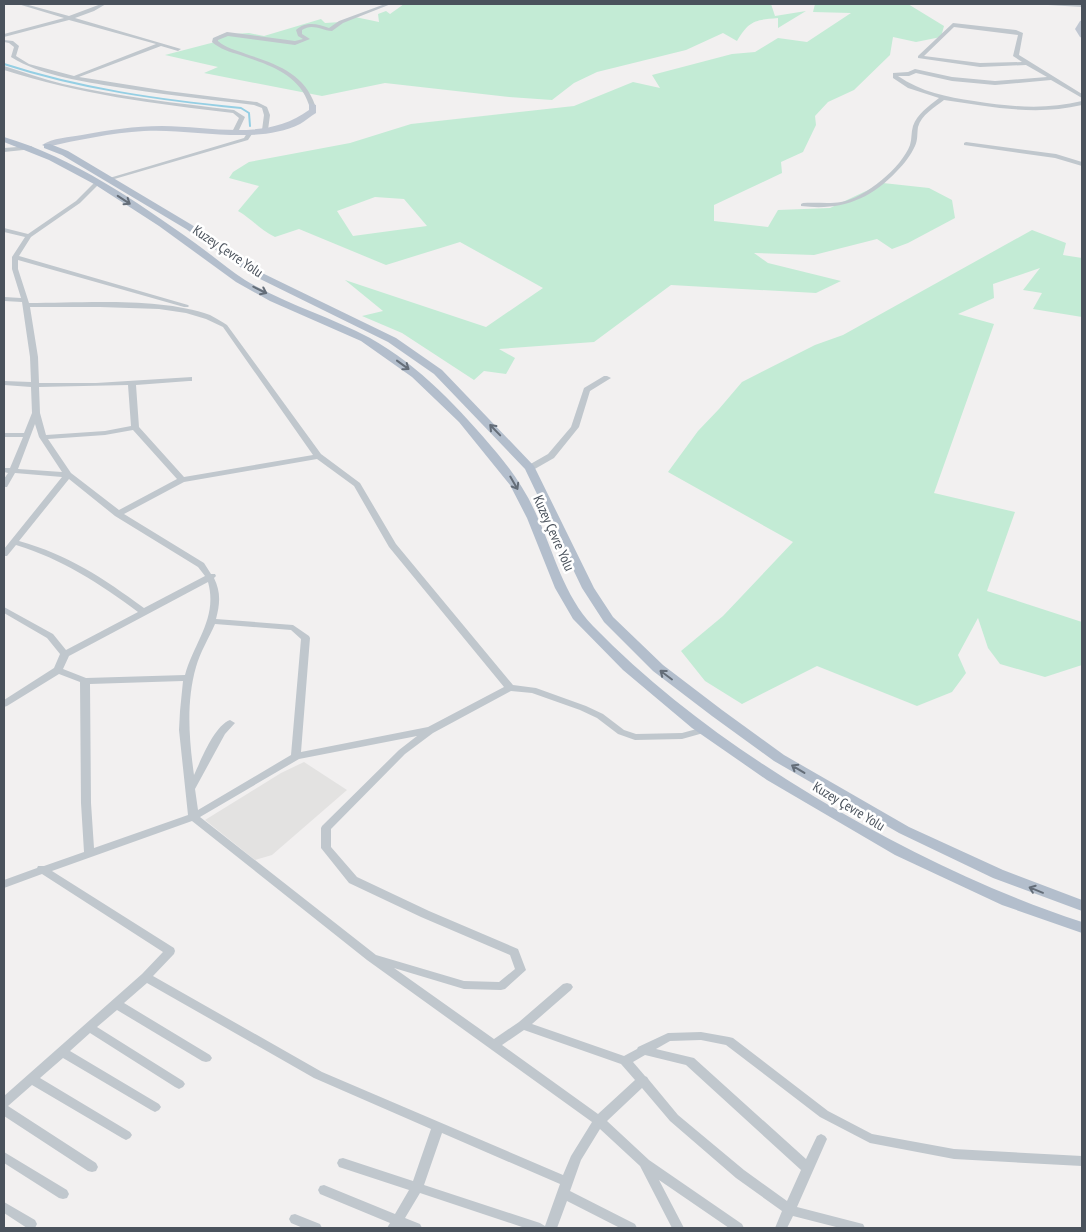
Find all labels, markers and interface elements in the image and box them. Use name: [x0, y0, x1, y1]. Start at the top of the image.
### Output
one-way arrow: [117, 196, 131, 206]
street label: Kuzey Çevre Yolu: [189, 221, 267, 281]
one-way arrow: [252, 285, 267, 295]
one-way arrow: [396, 360, 410, 370]
one-way arrow: [489, 424, 501, 436]
one-way arrow: [509, 476, 519, 490]
street label: Kuzey Çevre Yolu: [529, 492, 579, 574]
one-way arrow: [660, 669, 673, 680]
one-way arrow: [792, 764, 806, 774]
street label: Kuzey Çevre Yolu: [810, 777, 888, 835]
one-way arrow: [1029, 884, 1044, 893]

